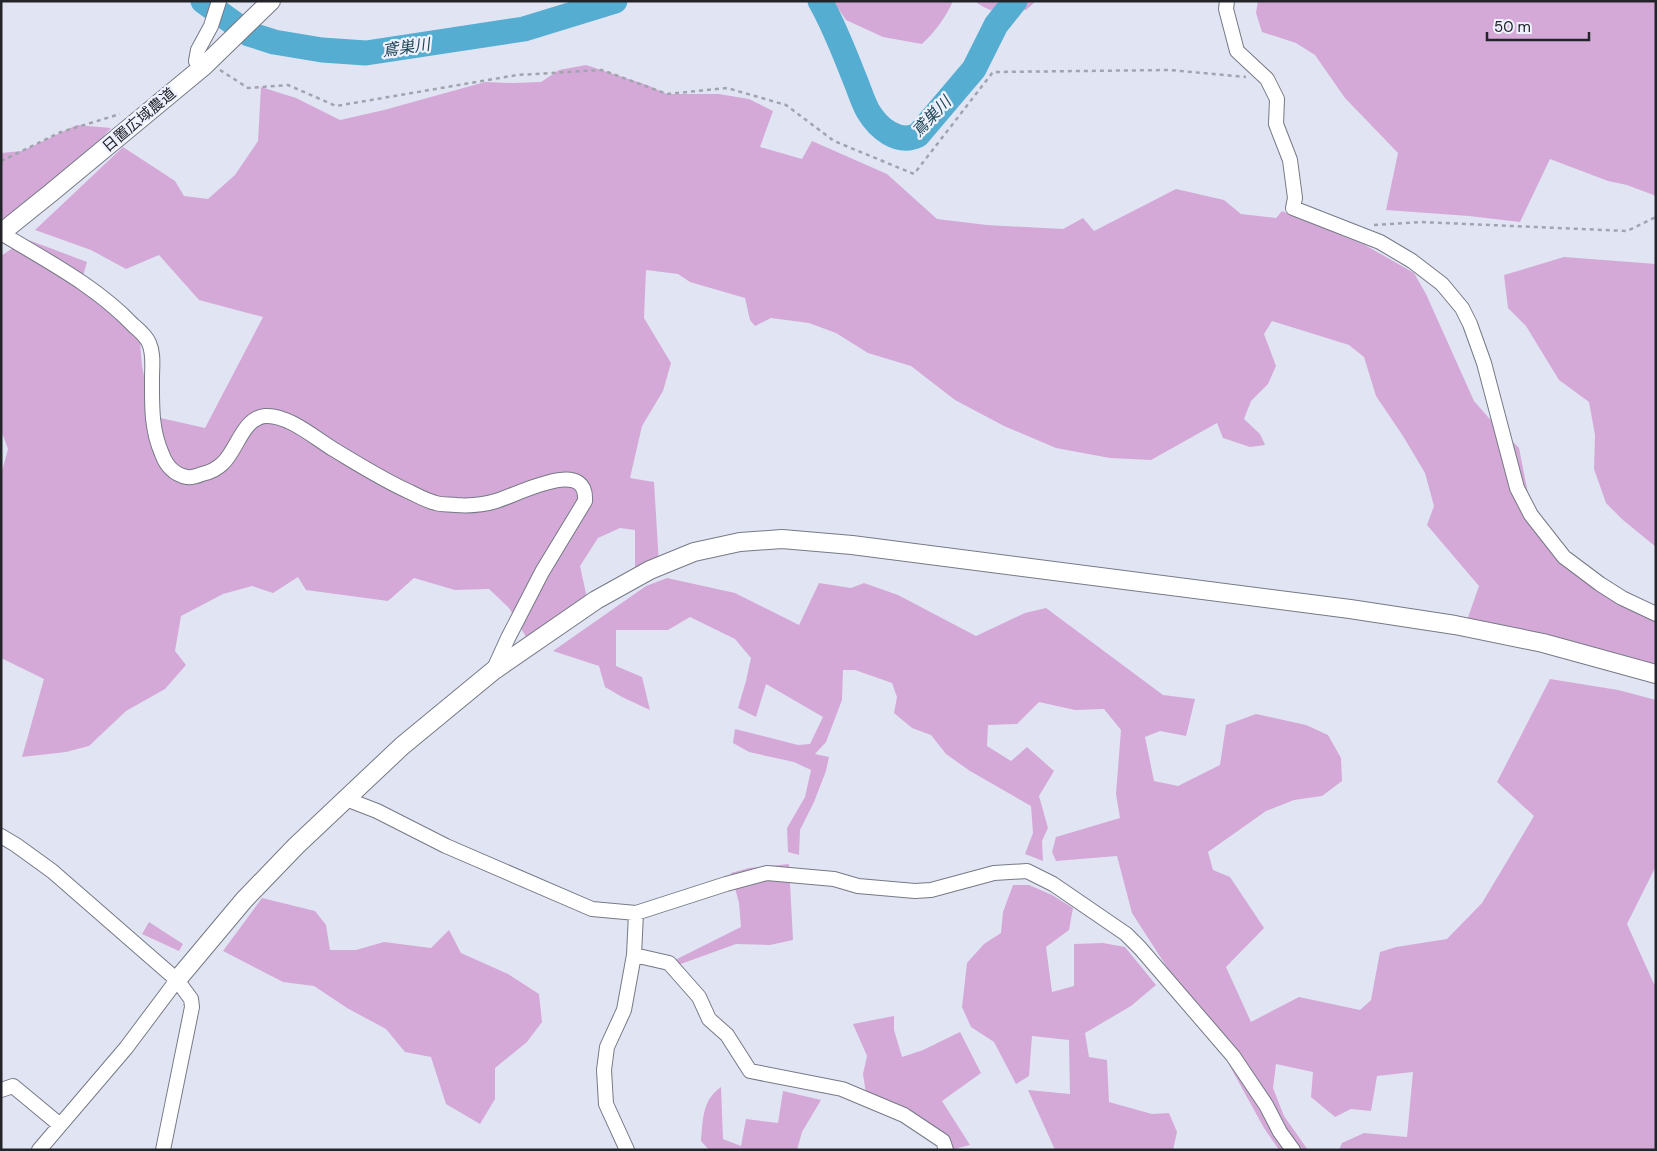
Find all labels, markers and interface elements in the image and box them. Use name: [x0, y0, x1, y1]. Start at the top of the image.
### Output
scale bar: [1487, 10, 1590, 42]
text: 50 m: [1494, 17, 1531, 37]
water label: 鳶巣川: [381, 33, 433, 61]
street label: 日置広域農道: [98, 83, 180, 157]
water label: 鳶巣川: [907, 90, 957, 141]

